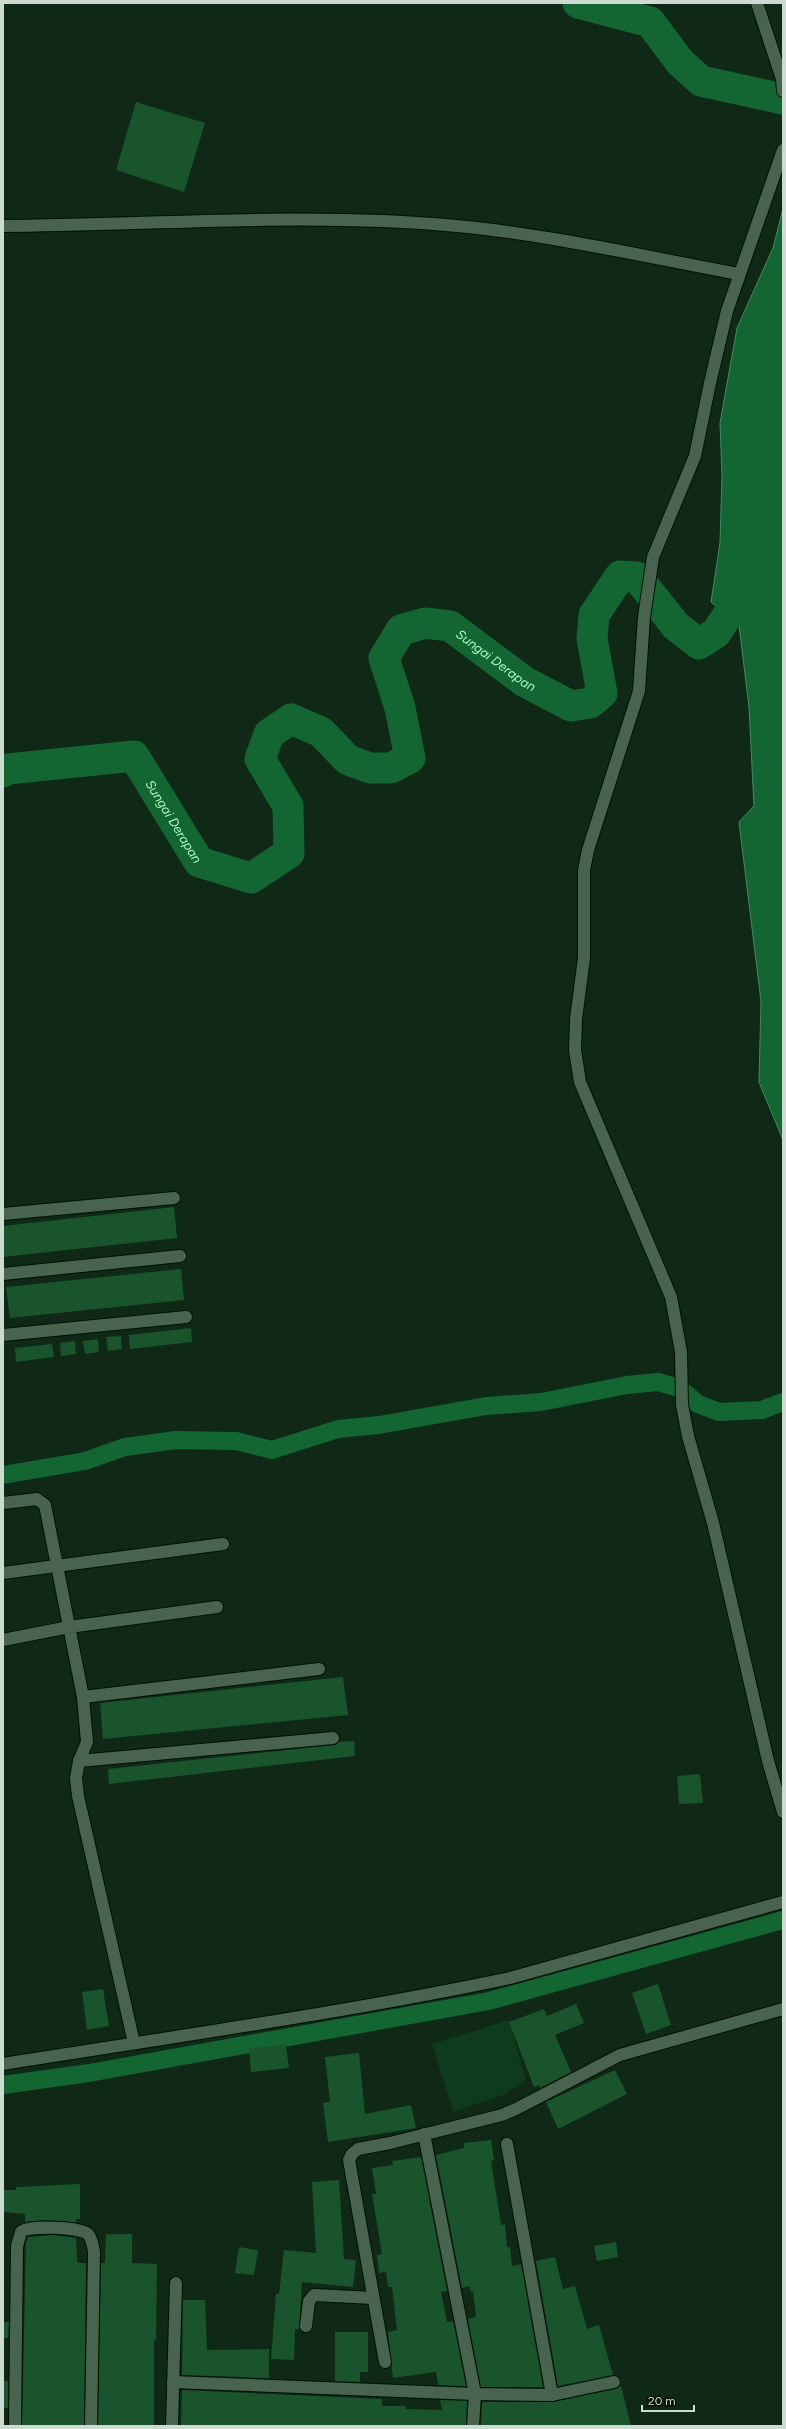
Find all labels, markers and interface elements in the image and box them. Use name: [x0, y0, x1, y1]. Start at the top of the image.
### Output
water label: Sungai Derapan: [453, 626, 538, 694]
water label: Sungai Derapan: [142, 777, 205, 866]
scale bar: [642, 2387, 694, 2413]
text: 20 m: [648, 2394, 676, 2408]

